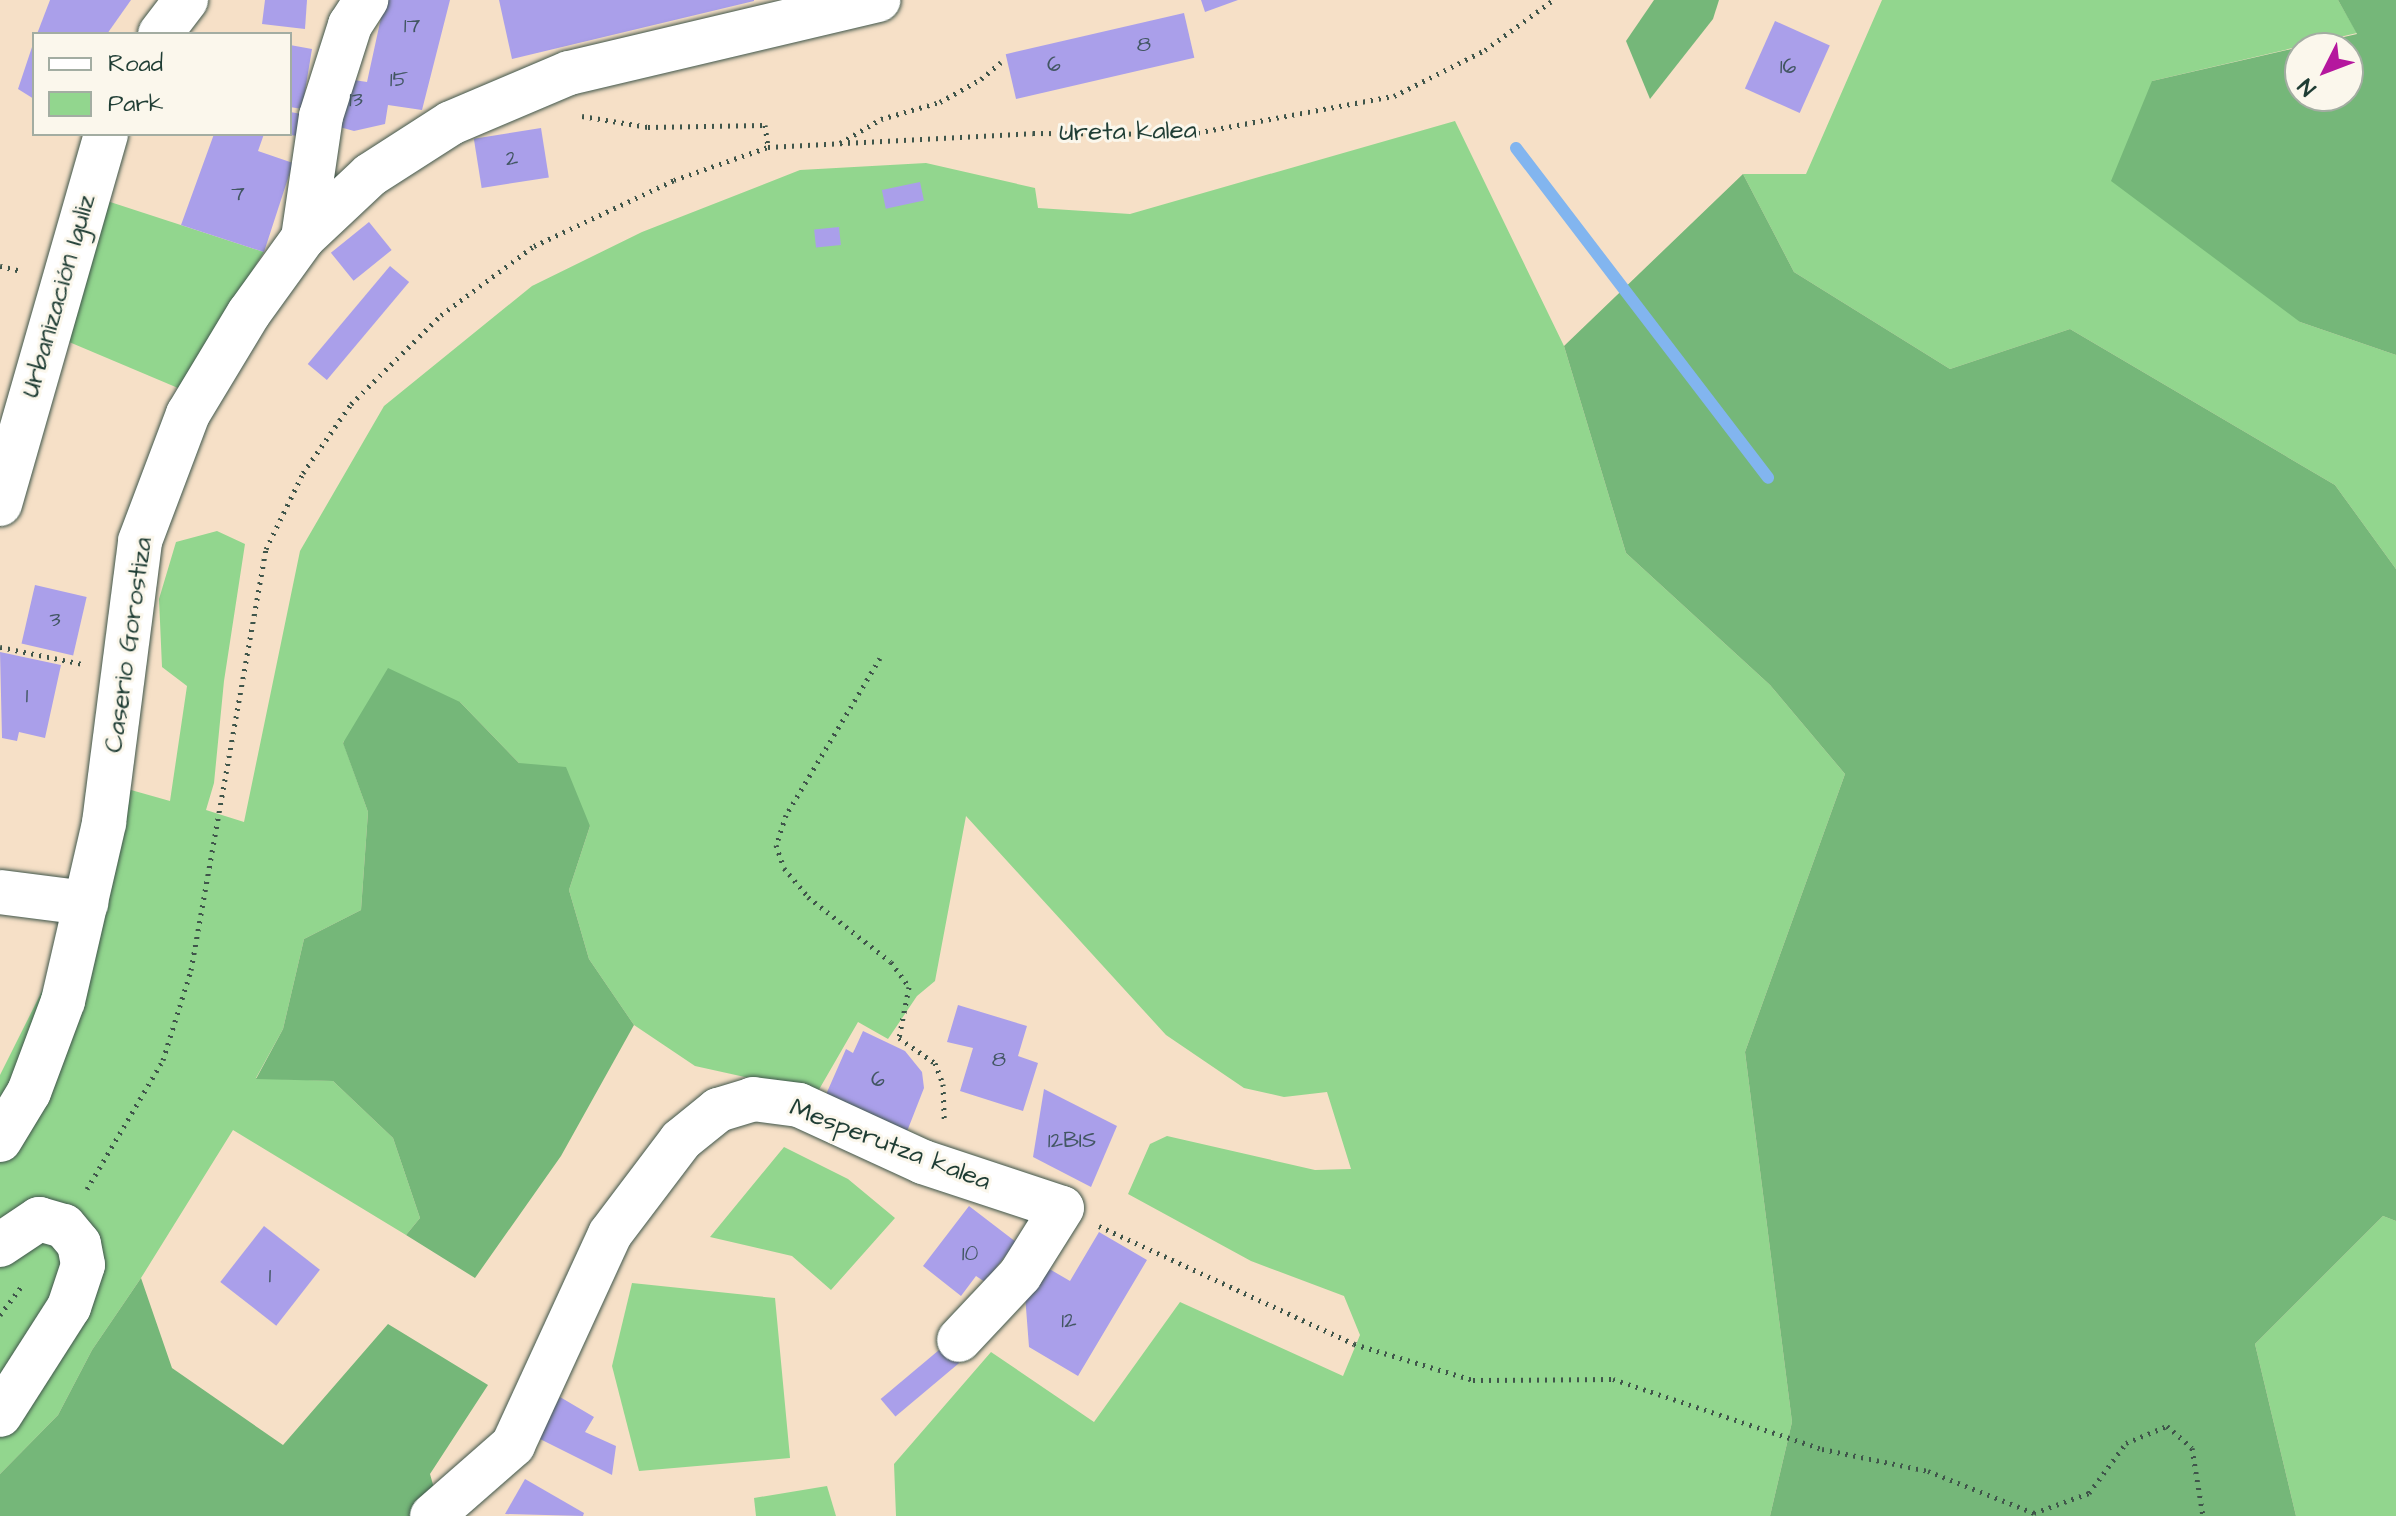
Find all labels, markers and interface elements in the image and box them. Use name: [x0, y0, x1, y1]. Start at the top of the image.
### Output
house number: 17: [404, 13, 420, 39]
legend: [32, 32, 292, 136]
house number: 8: [1137, 32, 1151, 58]
north arrow: [2284, 32, 2364, 112]
text: Road: [108, 47, 163, 81]
house number: 6: [1047, 52, 1061, 78]
house number: 16: [1780, 54, 1796, 80]
house number: 15: [390, 67, 408, 93]
text: N: [2291, 72, 2323, 103]
text: Park: [108, 87, 164, 121]
house number: 13: [349, 87, 363, 113]
street label: Ureta kalea: [1059, 115, 1197, 149]
house number: 2: [506, 146, 518, 172]
house number: 7: [231, 181, 245, 207]
street label: Urbanización Iguliz: [15, 191, 103, 401]
street label: Caserio Gorostiza: [98, 535, 160, 755]
house number: 3: [49, 607, 61, 633]
house number: 1: [26, 683, 28, 709]
house number: 8: [992, 1047, 1006, 1073]
house number: 6: [871, 1067, 885, 1093]
street label: Mesperutza kalea: [785, 1092, 995, 1198]
house number: 12BIS: [1048, 1128, 1096, 1154]
house number: 10: [962, 1241, 978, 1267]
house number: 1: [269, 1263, 271, 1289]
house number: 12: [1061, 1308, 1077, 1334]

